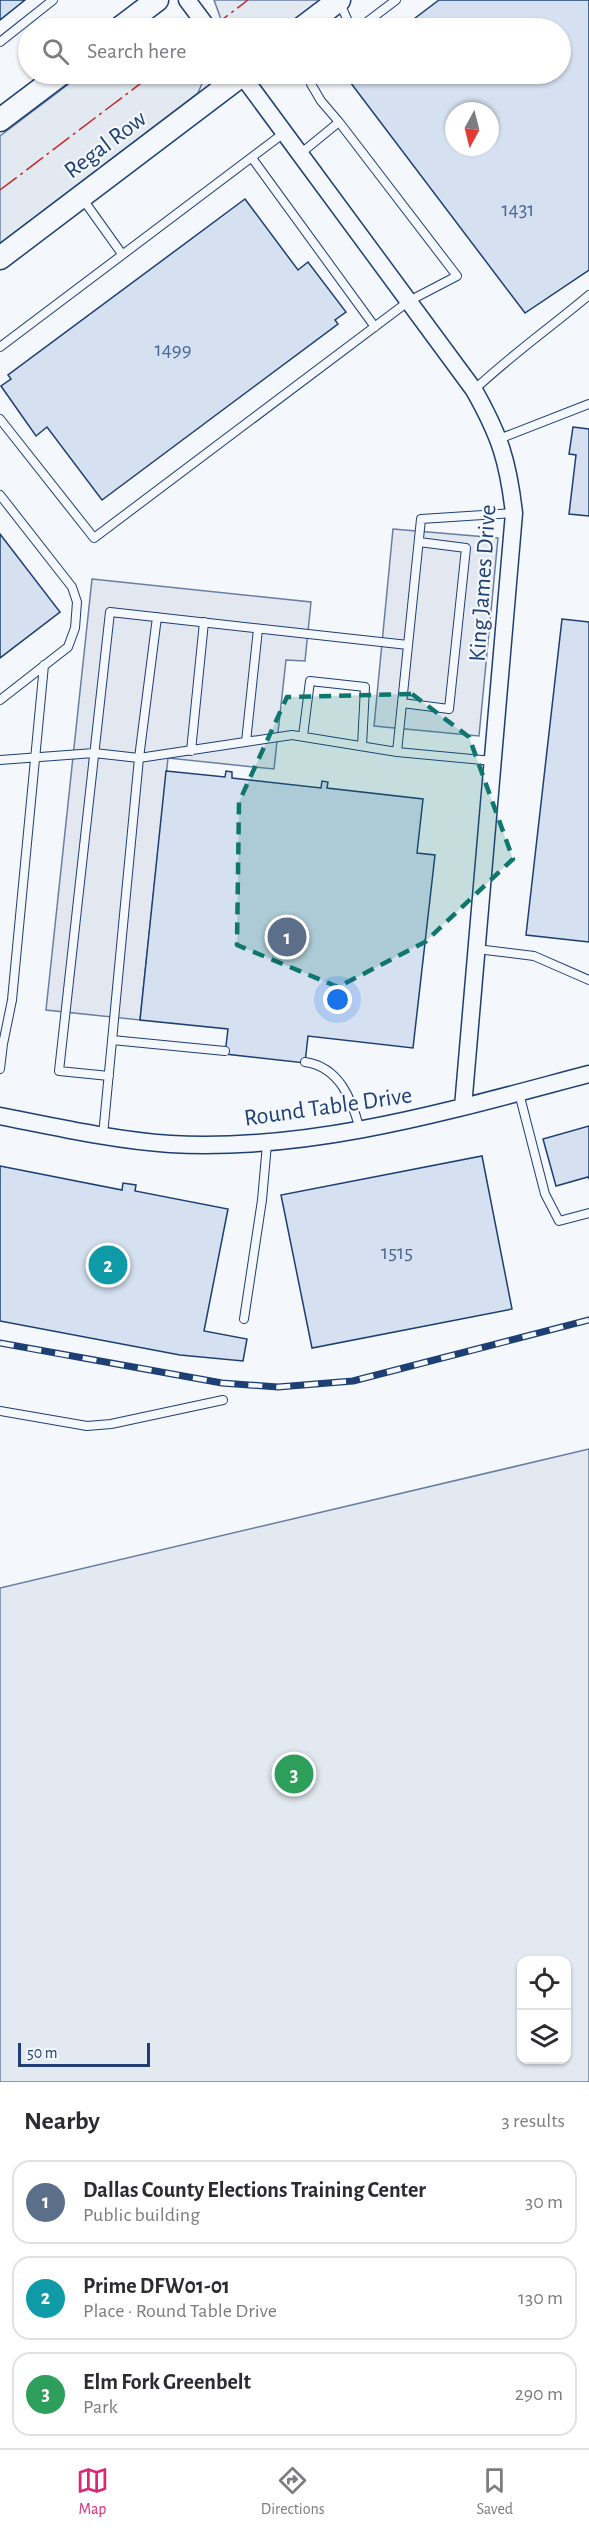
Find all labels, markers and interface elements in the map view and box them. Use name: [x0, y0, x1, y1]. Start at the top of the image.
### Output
search box: [18, 18, 571, 84]
icon: search: [39, 35, 72, 68]
text: Search here: [87, 40, 186, 62]
north arrow: [445, 102, 499, 156]
street label: Regal Row: [60, 106, 151, 183]
house number: 1431: [501, 199, 535, 220]
house number: 1499: [154, 339, 192, 360]
street label: King James Drive: [466, 504, 500, 663]
pin: 1: [268, 914, 306, 960]
your location: [323, 985, 352, 1014]
street label: Round Table Drive: [243, 1083, 414, 1131]
pin: 2: [88, 1242, 128, 1288]
house number: 1515: [381, 1242, 413, 1263]
pin: 3: [274, 1752, 314, 1796]
map controls: [517, 1956, 571, 2064]
button: locate: [517, 1956, 571, 2010]
button: layers: [517, 2010, 571, 2064]
scale bar: [18, 2040, 150, 2068]
text: 50 m: [27, 2045, 58, 2061]
text: Nearby: [24, 2108, 100, 2134]
text: 3 results: [501, 2111, 565, 2131]
text: Dallas County Elections Training Center: [83, 2179, 426, 2201]
text: 1: [42, 2192, 49, 2212]
text: 30 m: [525, 2192, 563, 2212]
text: Public building: [83, 2205, 200, 2225]
text: Prime DFW01-01: [83, 2275, 230, 2297]
text: 2: [41, 2288, 50, 2308]
text: 130 m: [518, 2288, 563, 2308]
text: Place · Round Table Drive: [83, 2301, 277, 2321]
text: Elm Fork Greenbelt: [83, 2371, 251, 2393]
text: 3: [41, 2384, 50, 2404]
text: 290 m: [515, 2384, 563, 2404]
text: Park: [83, 2397, 118, 2417]
tab: Map: [76, 2464, 109, 2519]
tab: Directions: [261, 2464, 325, 2519]
tab: Saved: [476, 2464, 513, 2519]

